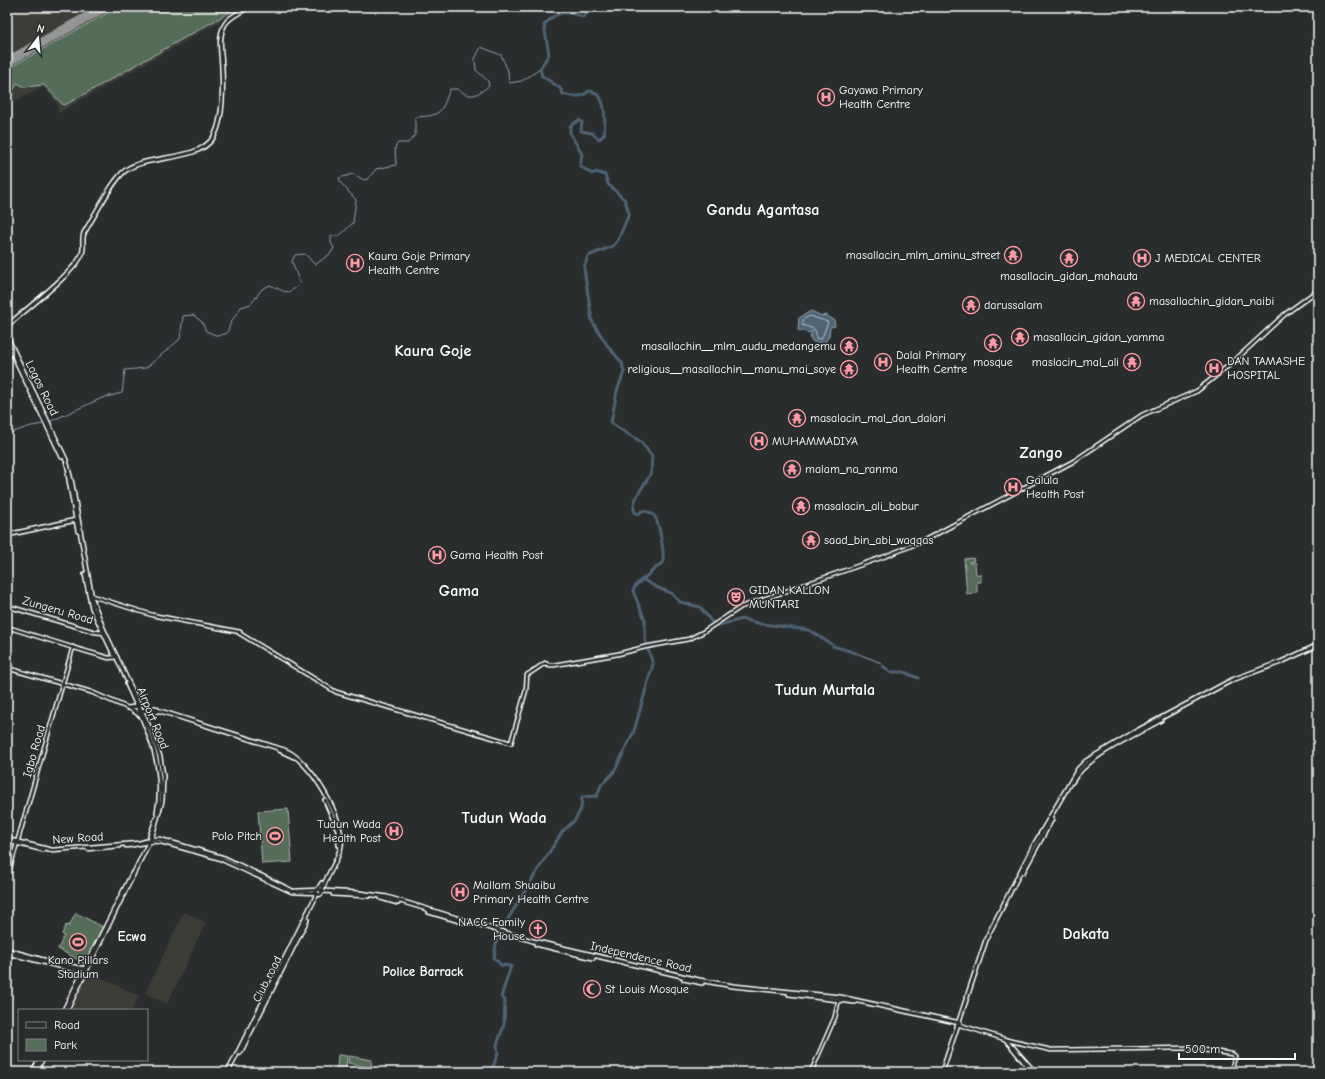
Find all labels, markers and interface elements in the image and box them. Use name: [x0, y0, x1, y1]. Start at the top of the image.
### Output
north arrow: [18, 18, 58, 58]
text: N: [35, 22, 46, 36]
place label: Gayawa Primary Health Centre: [839, 83, 923, 111]
hospital icon: Gayawa Primary Health Centre: [816, 87, 836, 107]
district label: Gandu Agantasa: [707, 201, 819, 219]
temple icon: masallacin_mlm_aminu_street: [1003, 245, 1023, 265]
place label: masallacin_mlm_aminu_street: [846, 248, 1001, 262]
temple icon: masallacin_gidan_mahauta: [1059, 248, 1079, 268]
hospital icon: J MEDICAL CENTER: [1132, 248, 1152, 268]
place label: Kaura Goje Primary Health Centre: [368, 249, 471, 277]
place label: J MEDICAL CENTER: [1155, 251, 1261, 265]
hospital icon: Kaura Goje Primary Health Centre: [345, 253, 365, 273]
place label: masallacin_gidan_mahauta: [1000, 269, 1138, 283]
temple icon: masallachin_gidan_naibi: [1126, 291, 1146, 311]
place label: masallachin_gidan_naibi: [1149, 294, 1274, 308]
temple icon: darussalam: [961, 295, 981, 315]
place label: darussalam: [984, 298, 1042, 312]
temple icon: masallacin_gidan_yamma: [1010, 327, 1030, 347]
place label: masallacin_gidan_yamma: [1033, 330, 1164, 344]
temple icon: mosque: [983, 333, 1003, 353]
temple icon: masallachin__mlm_audu_medangemu: [839, 336, 859, 356]
place label: masallachin__mlm_audu_medangemu: [641, 339, 836, 353]
district label: Kaura Goje: [395, 342, 472, 360]
place label: Dalal Primary Health Centre: [896, 348, 967, 376]
hospital icon: Dalal Primary Health Centre: [873, 352, 893, 372]
temple icon: maslacin_mal_ali: [1122, 352, 1142, 372]
place label: DAN TAMASHE HOSPITAL: [1227, 354, 1305, 382]
place label: mosque: [973, 355, 1013, 369]
place label: maslacin_mal_ali: [1032, 355, 1119, 369]
street label: Lagos Road: [23, 358, 61, 418]
hospital icon: DAN TAMASHE HOSPITAL: [1204, 358, 1224, 378]
temple icon: religious__masallachin__manu_mai_soye: [839, 359, 859, 379]
place label: religious__masallachin__manu_mai_soye: [628, 362, 836, 376]
temple icon: masalacin_mal_dan_dalari: [787, 408, 807, 428]
place label: masalacin_mal_dan_dalari: [810, 411, 946, 425]
hospital icon: MUHAMMADIYA: [749, 431, 769, 451]
place label: MUHAMMADIYA: [772, 434, 858, 448]
district label: Zango: [1019, 444, 1063, 462]
temple icon: malam_na_ranma: [782, 459, 802, 479]
place label: malam_na_ranma: [805, 462, 898, 476]
place label: Galula Health Post: [1026, 473, 1085, 501]
hospital icon: Galula Health Post: [1003, 477, 1023, 497]
temple icon: masalacin_ali_babur: [791, 496, 811, 516]
place label: masalacin_ali_babur: [814, 499, 919, 513]
temple icon: saad_bin_abi_waqqas: [801, 530, 821, 550]
place label: saad_bin_abi_waqqas: [824, 533, 933, 547]
hospital icon: Gama Health Post: [427, 545, 447, 565]
place label: Gama Health Post: [450, 548, 544, 562]
district label: Gama: [439, 582, 479, 600]
place label: GIDAN KALLON MUNTARI: [749, 583, 830, 611]
theatre icon: GIDAN KALLON MUNTARI: [726, 587, 746, 607]
street label: Zungeru Road: [21, 593, 95, 627]
district label: Tudun Murtala: [775, 681, 875, 699]
street label: Airport Road: [134, 685, 172, 751]
street label: Igbo Road: [20, 723, 48, 779]
district label: Tudun Wada: [461, 809, 547, 827]
place label: Tudun Wada Health Post: [317, 817, 382, 845]
hospital icon: Tudun Wada Health Post: [384, 821, 404, 841]
sports icon: Polo Pitch: [265, 826, 285, 846]
street label: New Road: [52, 829, 104, 847]
place label: Polo Pitch: [212, 829, 262, 843]
place label: Mallam Shuaibu Primary Health Centre: [473, 878, 589, 906]
hospital icon: Mallam Shuaibu Primary Health Centre: [450, 882, 470, 902]
place label: NACC Family House: [458, 915, 526, 943]
church icon: NACC Family House: [528, 919, 548, 939]
district label: Dakata: [1063, 925, 1109, 943]
district label: Ecwa: [118, 929, 146, 944]
sports icon: Kano Pillars Stadium: [68, 932, 88, 952]
street label: Independence Road: [589, 939, 693, 975]
place label: Kano Pillars Stadium: [48, 953, 108, 981]
street label: Club road: [249, 954, 285, 1004]
district label: Police Barrack: [383, 964, 464, 979]
mosque icon: St Louis Mosque: [582, 979, 602, 999]
place label: St Louis Mosque: [605, 982, 689, 996]
legend: [18, 1009, 148, 1061]
text: Road: [54, 1018, 80, 1032]
scale bar: [1179, 1035, 1295, 1061]
text: Park: [54, 1038, 77, 1052]
text: 500 m: [1185, 1042, 1220, 1056]

